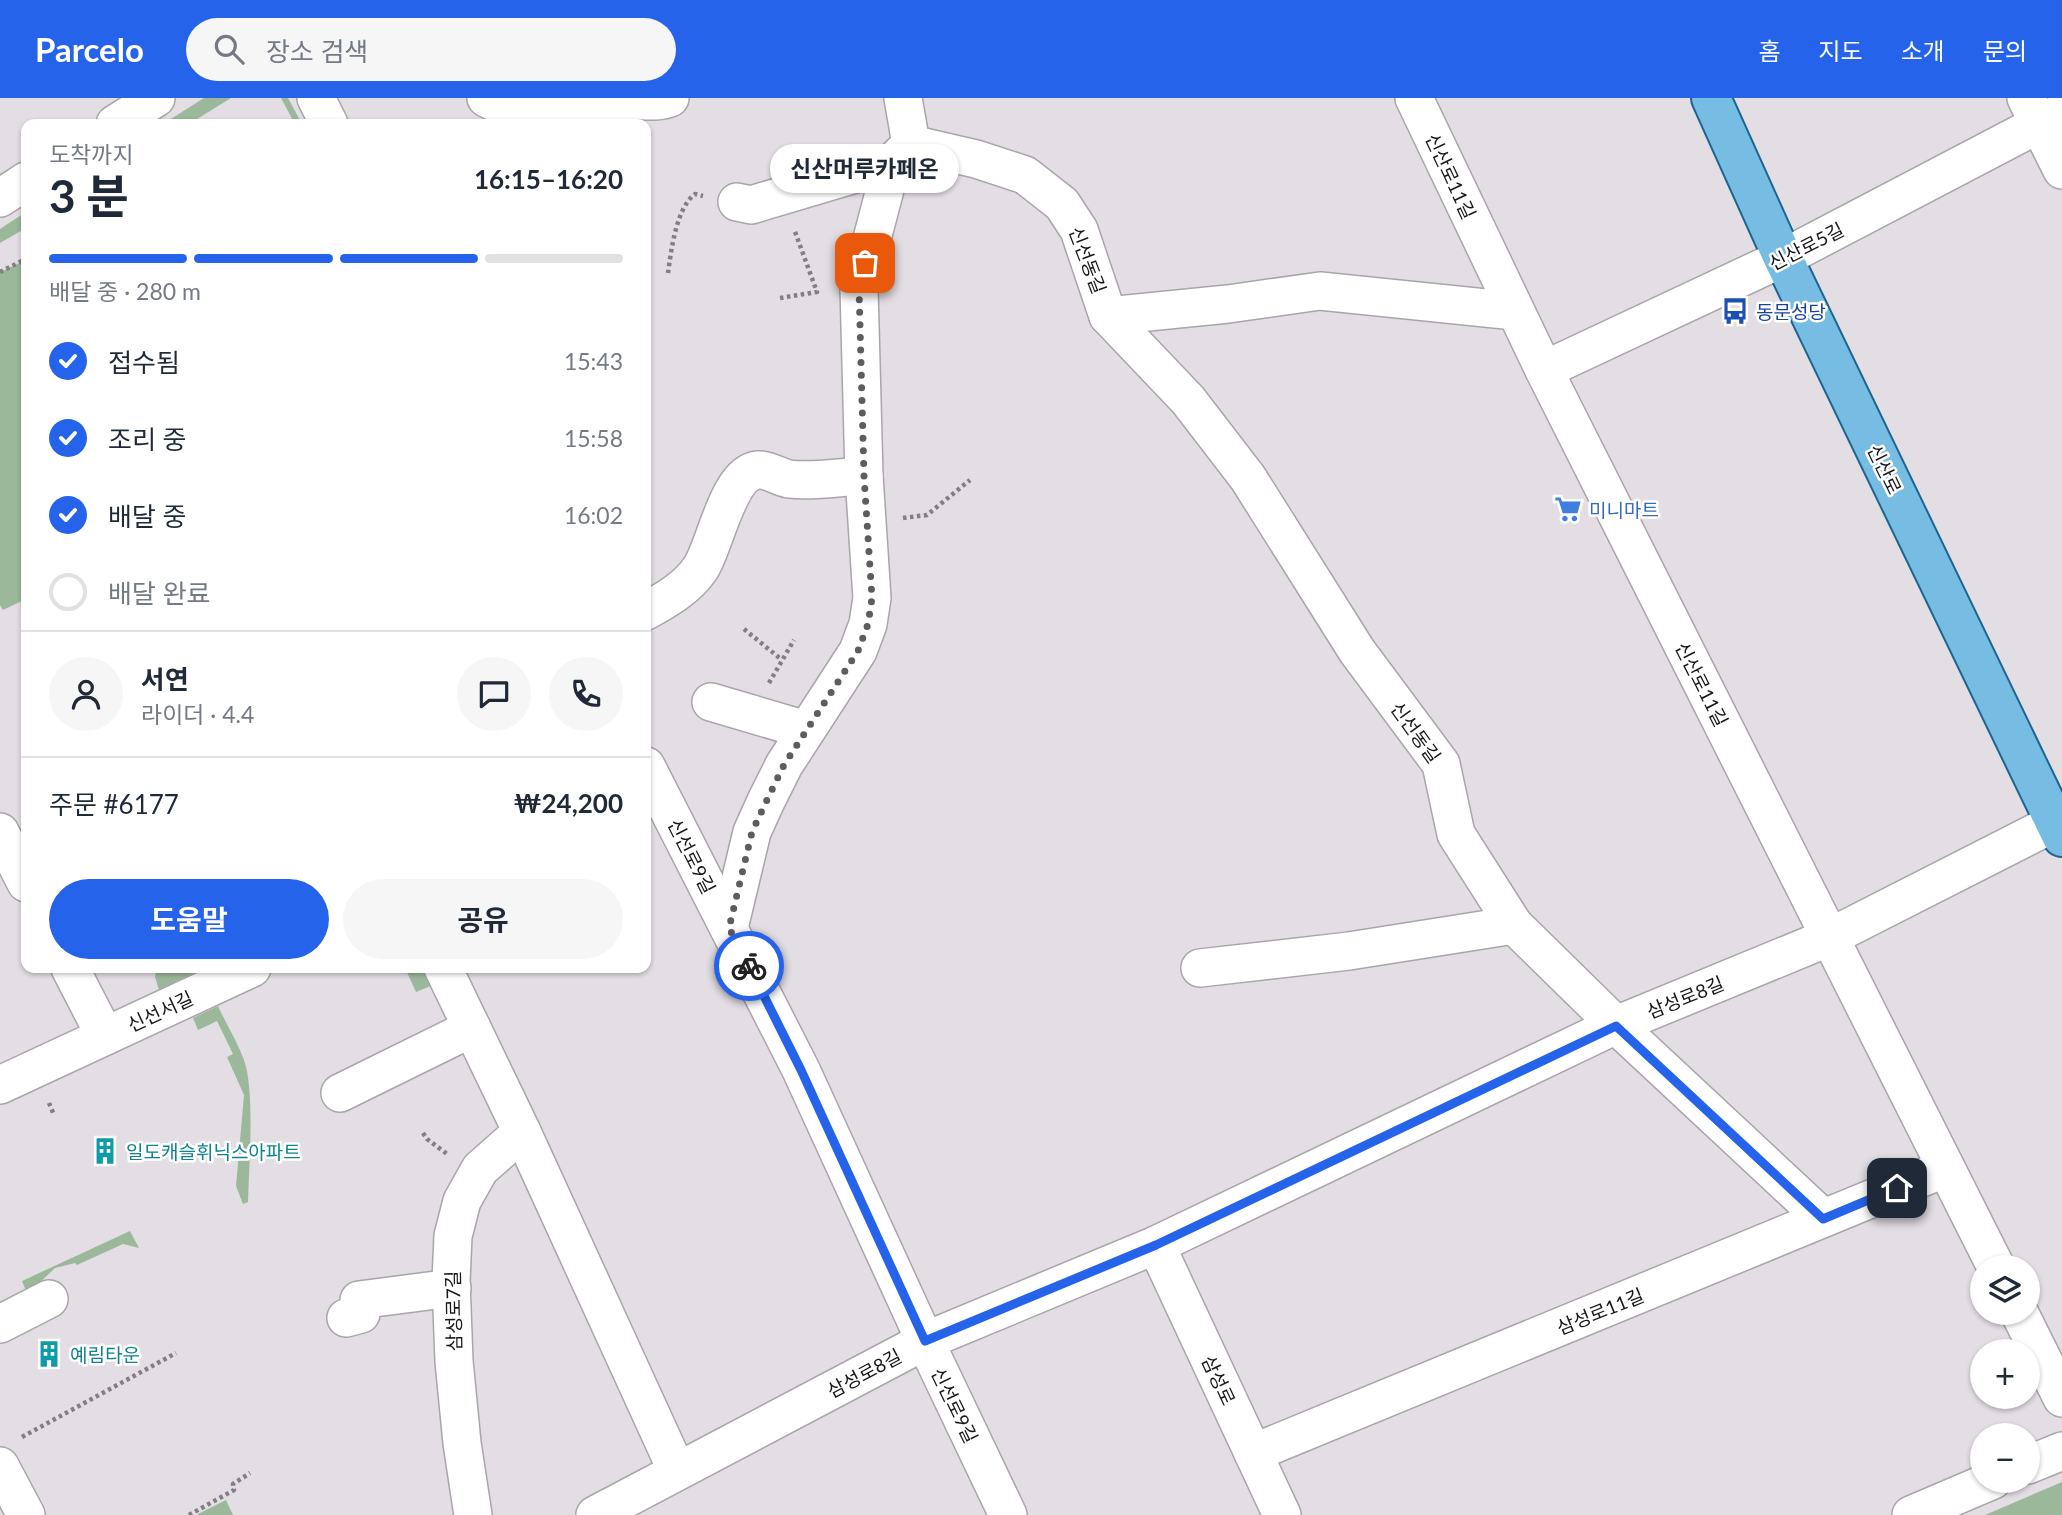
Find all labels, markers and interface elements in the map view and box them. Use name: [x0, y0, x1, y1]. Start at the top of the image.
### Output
search box: [186, 18, 676, 81]
text: Parcelo: [35, 29, 144, 69]
icon: search: [210, 30, 248, 68]
text: 장소 검색: [266, 35, 368, 67]
text: 홈: [1758, 36, 1780, 65]
text: 지도: [1818, 36, 1863, 65]
text: 소개: [1901, 36, 1945, 65]
text: 문의: [1983, 36, 2027, 65]
street label: 신산로11길: [1421, 129, 1481, 223]
text: 도착까지: [49, 140, 134, 168]
callout: 신산머루카페온: [770, 144, 959, 193]
text: 신산머루카페온: [790, 154, 939, 182]
text: 16:15–16:20: [474, 163, 623, 195]
text: 3 분: [49, 168, 129, 223]
street label: 신산로5길: [1765, 217, 1847, 275]
street label: 신선동길: [1065, 223, 1111, 297]
pin: [835, 233, 895, 293]
icon: bag: [846, 244, 884, 282]
text: 배달 중 · 280 m: [49, 277, 201, 305]
bus stop icon: 동문성당: [1720, 296, 1750, 326]
place label: 동문성당: [1756, 300, 1826, 323]
icon: check: [49, 342, 87, 380]
text: 접수됨: [108, 346, 180, 378]
text: 15:43: [564, 347, 623, 375]
icon: check: [49, 419, 87, 457]
text: 조리 중: [108, 423, 186, 455]
text: 15:58: [564, 424, 623, 452]
street label: 신산로: [1863, 440, 1907, 498]
supermarket icon: 미니마트: [1553, 494, 1583, 524]
icon: check: [49, 496, 87, 534]
place label: 미니마트: [1589, 498, 1659, 521]
text: 배달 중: [108, 500, 186, 532]
text: 16:02: [564, 501, 623, 529]
text: 배달 완료: [108, 577, 210, 609]
street label: 신산로11길: [1671, 638, 1733, 730]
button: person: [49, 657, 123, 731]
button: chat: [457, 657, 531, 731]
button: phone: [549, 657, 623, 731]
text: 서연: [141, 663, 189, 695]
street label: 신선동길: [1386, 697, 1446, 767]
text: 라이더 · 4.4: [141, 700, 254, 728]
text: ₩24,200: [513, 787, 623, 819]
text: 주문 #6177: [49, 788, 179, 820]
street label: 신선로9길: [663, 815, 721, 897]
button: 도움말: [49, 879, 329, 959]
button: 공유: [343, 879, 623, 959]
courier: [714, 931, 784, 1001]
icon: bike: [730, 947, 768, 985]
street label: 삼성로8길: [1643, 971, 1727, 1023]
street label: 신선서길: [123, 986, 197, 1036]
building icon: 일도캐슬휘닉스아파트: [90, 1136, 120, 1166]
place label: 일도캐슬휘닉스아파트: [126, 1140, 301, 1163]
pin: [1867, 1158, 1927, 1218]
icon: home: [1878, 1169, 1916, 1207]
map controls: [1970, 1255, 2040, 1493]
button: layers: [1970, 1255, 2040, 1325]
street label: 삼성로7길: [441, 1270, 465, 1352]
street label: 삼성로11길: [1553, 1283, 1647, 1339]
building icon: 예림타운: [34, 1339, 64, 1369]
button: +: [1970, 1339, 2040, 1409]
place label: 예림타운: [70, 1343, 140, 1366]
street label: 삼성로8길: [823, 1344, 905, 1402]
street label: 삼성로: [1197, 1351, 1241, 1409]
street label: 신선로9길: [927, 1364, 983, 1446]
button: −: [1970, 1423, 2040, 1493]

